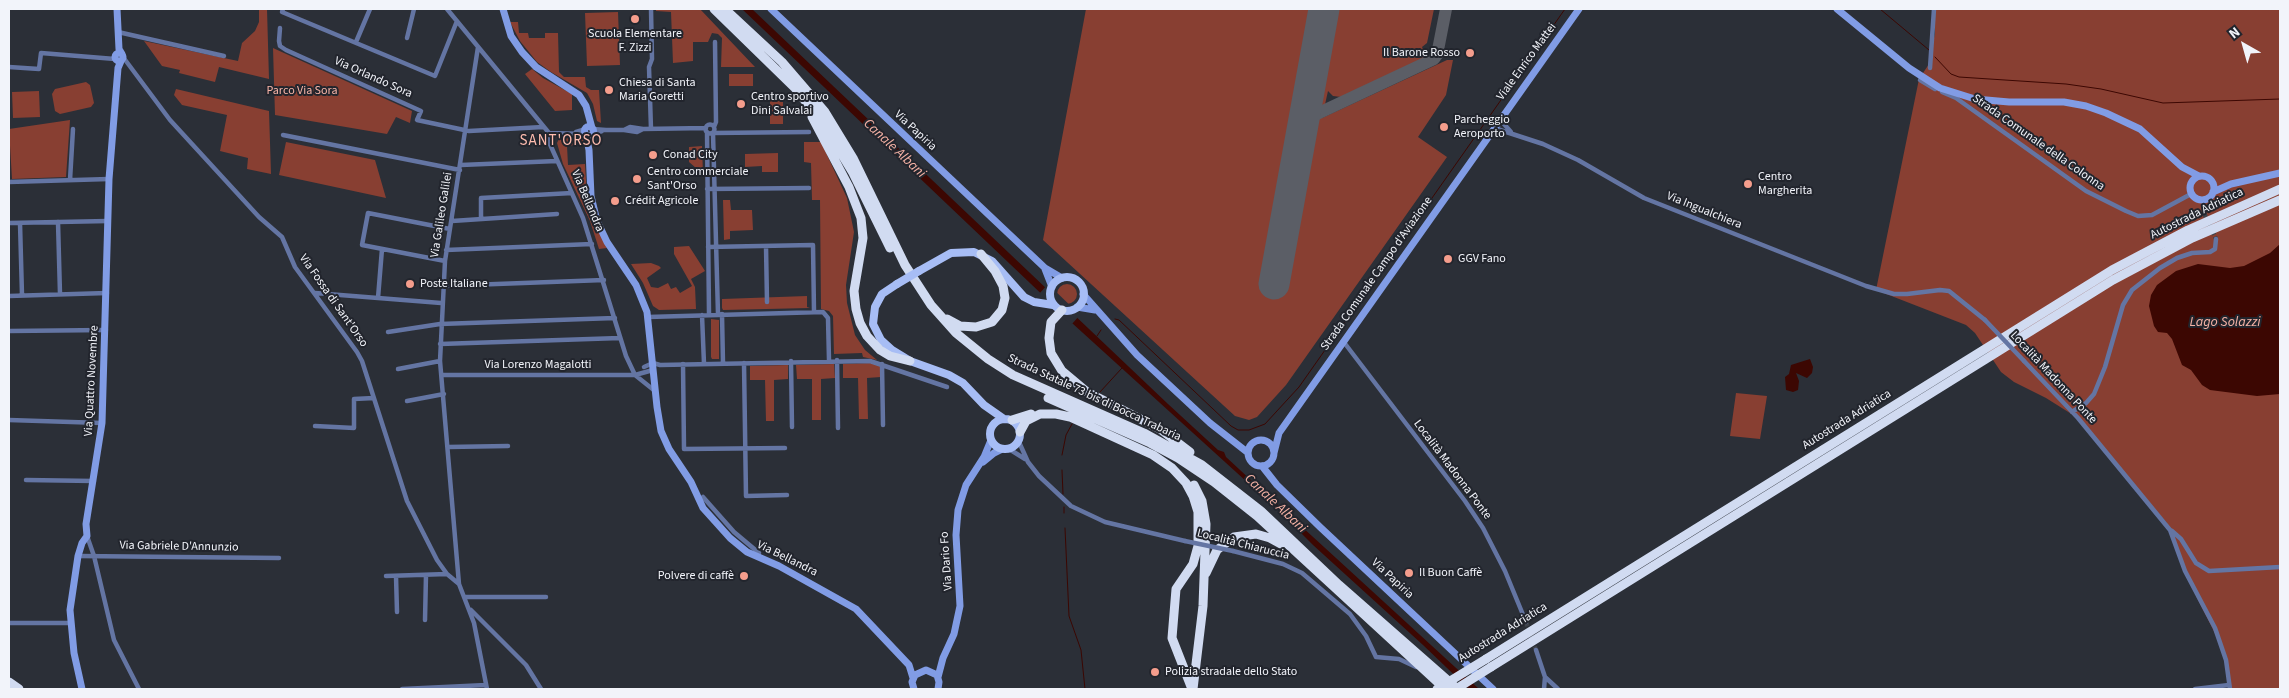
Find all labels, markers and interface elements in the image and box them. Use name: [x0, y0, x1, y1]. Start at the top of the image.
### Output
marker: Scuola Elementare F. Zizzi: [629, 13, 641, 25]
north arrow: [2219, 20, 2269, 70]
street label: Viale Enrico Mattei: [1494, 21, 1560, 103]
text: N: [2225, 22, 2245, 44]
place label: Scuola Elementare F. Zizzi: [588, 27, 682, 55]
place label: Il Barone Rosso: [1383, 46, 1460, 60]
marker: Il Barone Rosso: [1464, 47, 1476, 59]
street label: Via Orlando Sora: [332, 54, 414, 102]
place label: Chiesa di Santa Maria Goretti: [619, 76, 696, 104]
park label: Parco Via Sora: [267, 84, 337, 98]
marker: Chiesa di Santa Maria Goretti: [603, 84, 615, 96]
place label: Centro sportivo Dini Salvalai: [751, 90, 829, 118]
street label: Strada Comunale della Colonna: [1969, 92, 2107, 194]
marker: Centro sportivo Dini Salvalai: [735, 98, 747, 110]
street label: Via Papiria: [891, 108, 939, 154]
place label: Parcheggio Aeroporto: [1454, 113, 1510, 141]
water label: Canale Albani: [859, 116, 929, 182]
marker: Parcheggio Aeroporto: [1438, 121, 1450, 133]
district label: SANT'ORSO: [518, 133, 604, 151]
place label: Conad City: [663, 148, 717, 162]
marker: Conad City: [647, 149, 659, 161]
place label: Centro commerciale Sant'Orso: [647, 165, 748, 193]
street label: Via Bellandra: [567, 168, 607, 234]
place label: Centro Margherita: [1758, 170, 1812, 198]
street label: Via Galileo Galilei: [428, 171, 456, 259]
marker: Centro commerciale Sant'Orso: [631, 173, 643, 185]
marker: Centro Margherita: [1742, 178, 1754, 190]
street label: Autostrada Adriatica: [2148, 185, 2246, 243]
street label: Via Ingualchiera: [1664, 189, 1744, 233]
place label: Crédit Agricole: [625, 194, 698, 208]
street label: Strada Comunale Campo d'Aviazione: [1318, 194, 1436, 354]
marker: Crédit Agricole: [609, 195, 621, 207]
street label: Via Fossa di Sant'Orso: [296, 252, 370, 350]
place label: GGV Fano: [1458, 252, 1506, 266]
marker: GGV Fano: [1442, 253, 1454, 265]
place label: Poste Italiane: [420, 277, 488, 291]
marker: Poste Italiane: [404, 278, 416, 290]
water label: Lago Solazzi: [2189, 315, 2261, 331]
street label: Via Quattro Novembre: [82, 325, 102, 437]
street label: Località Madonna Ponte: [2007, 329, 2099, 427]
street label: Strada Statale 73 bis di Bocca Trabaria: [1005, 351, 1183, 445]
street label: Via Lorenzo Magalotti: [484, 358, 592, 372]
street label: Autostrada Adriatica: [1800, 387, 1894, 453]
street label: Località Madonna Ponte: [1410, 417, 1494, 523]
water label: Canale Albani: [1240, 471, 1310, 537]
street label: Località Chiaruccia: [1195, 527, 1291, 563]
street label: Via Dario Fo: [938, 531, 956, 591]
street label: Via Bellandra: [754, 538, 820, 580]
street label: Via Gabriele D'Annunzio: [119, 539, 239, 555]
street label: Via Papiria: [1368, 556, 1416, 602]
place label: Il Buon Caffè: [1419, 566, 1482, 580]
marker: Il Buon Caffè: [1403, 567, 1415, 579]
place label: Polvere di caffè: [658, 569, 734, 583]
marker: Polvere di caffè: [738, 570, 750, 582]
street label: Autostrada Adriatica: [1456, 600, 1550, 666]
place label: Polizia stradale dello Stato: [1165, 665, 1297, 679]
marker: Polizia stradale dello Stato: [1149, 666, 1161, 678]

